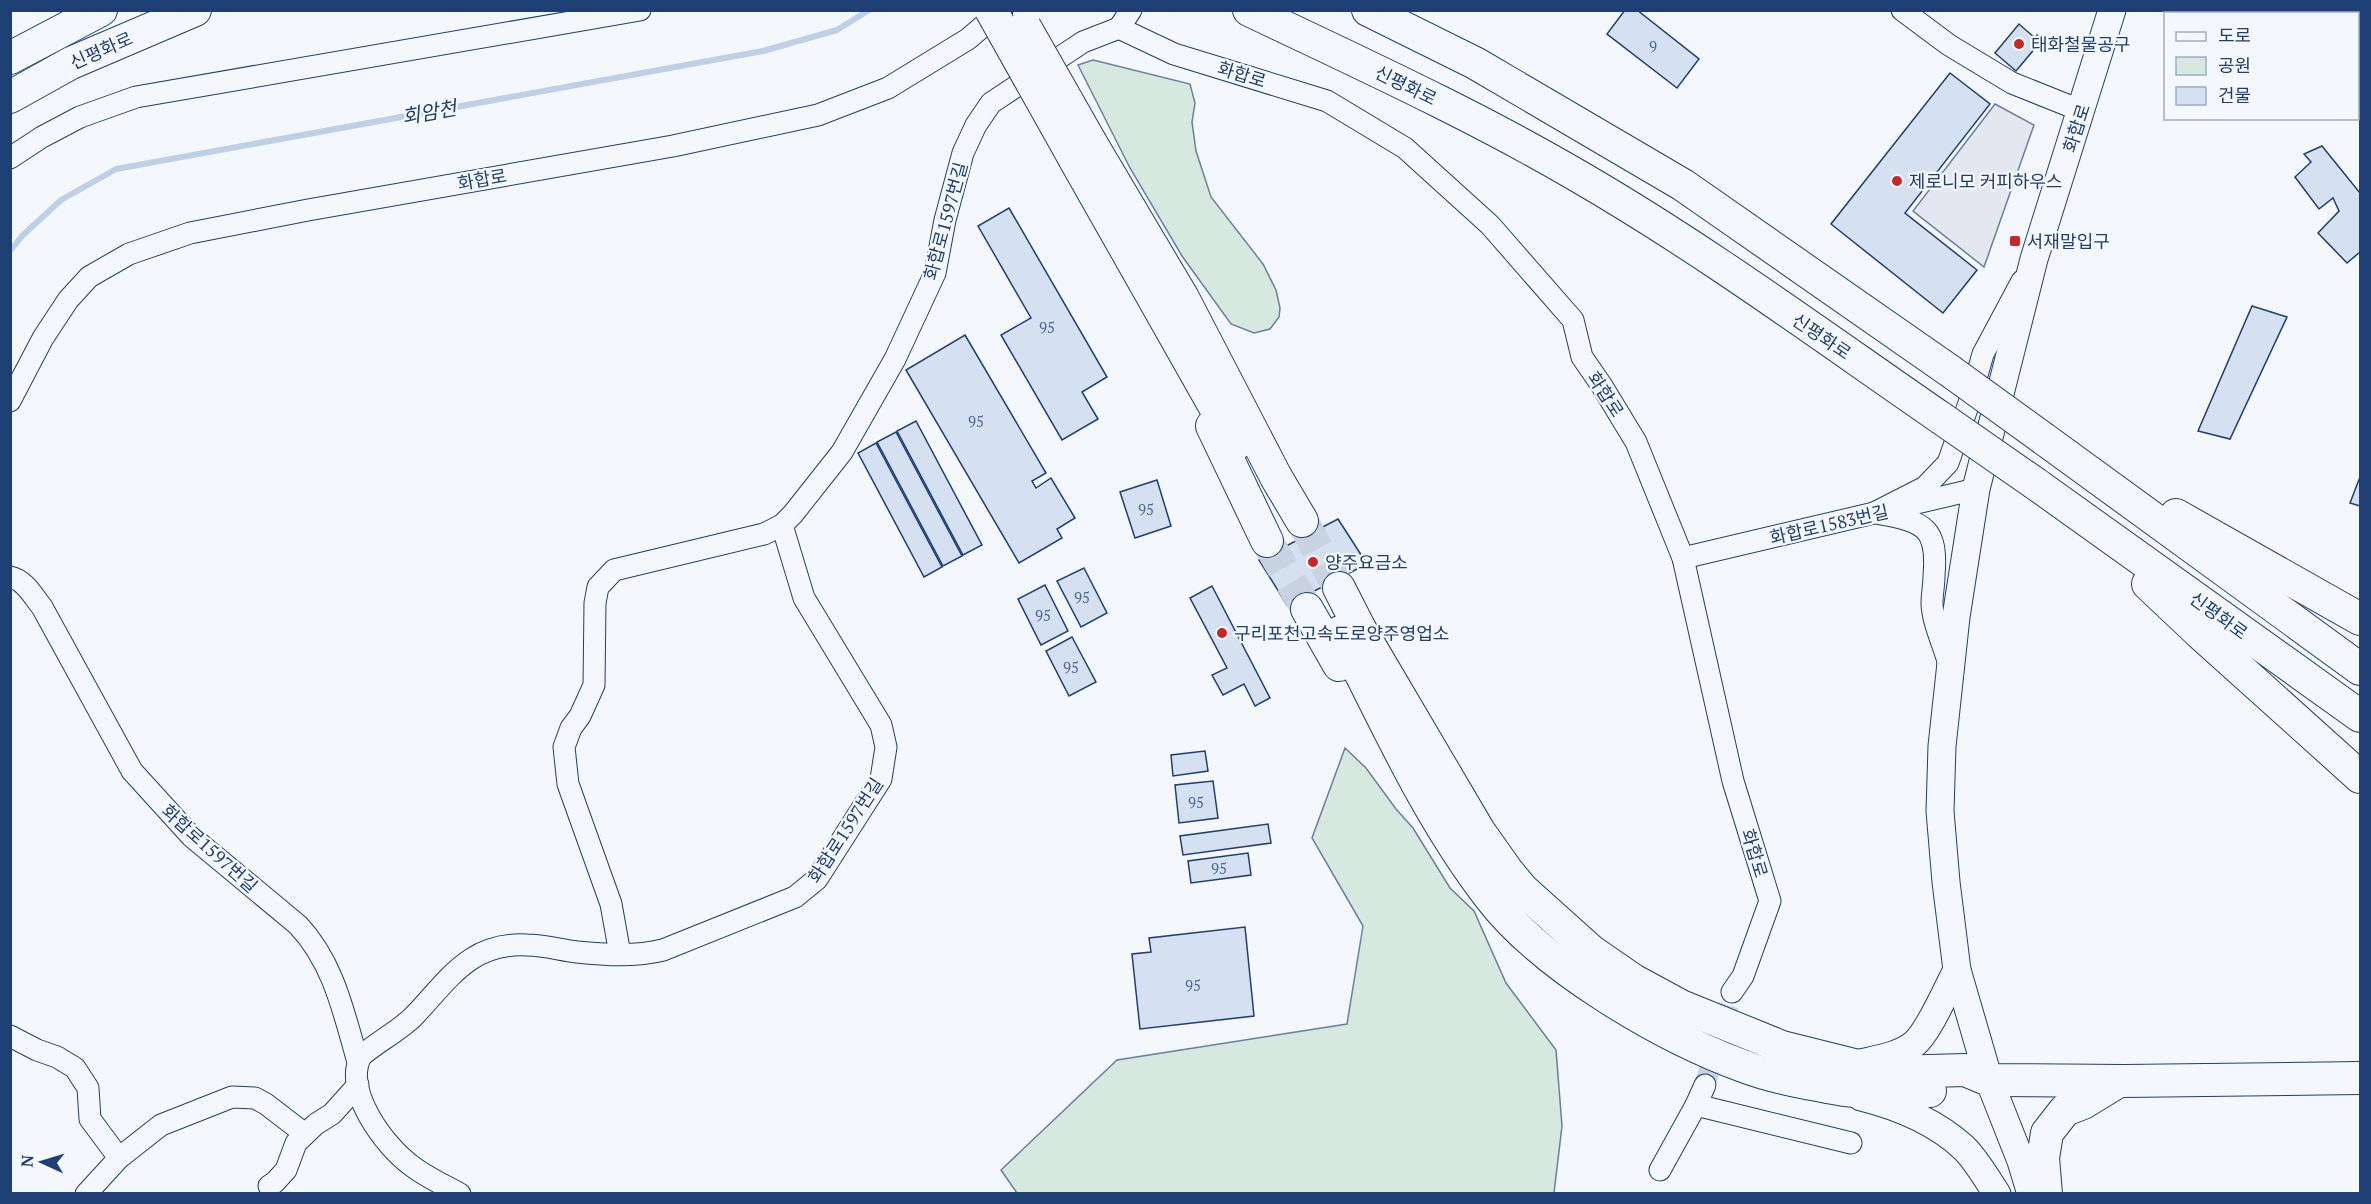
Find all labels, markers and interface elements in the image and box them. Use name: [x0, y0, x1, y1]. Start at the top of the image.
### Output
legend: [2164, 12, 2359, 120]
text: 도로: [2218, 23, 2251, 47]
street label: 신평화로: [66, 26, 136, 74]
place label: 태화철물공구: [2031, 32, 2130, 56]
house number: 9: [1649, 36, 1657, 56]
marker: 태화철물공구: [2012, 37, 2026, 51]
text: 공원: [2218, 53, 2251, 77]
street label: 화합로: [1215, 55, 1269, 93]
street label: 신평화로: [1371, 60, 1441, 110]
text: 건물: [2218, 83, 2251, 107]
water label: 회암천: [399, 93, 461, 130]
street label: 화합로: [2057, 101, 2095, 155]
street label: 화합로1597번길: [918, 159, 972, 283]
street label: 화합로: [455, 163, 509, 195]
place label: 제로니모 커피하우스: [1909, 169, 2062, 193]
marker: 제로니모 커피하우스: [1890, 174, 1904, 188]
place label: 서재말입구: [2027, 229, 2110, 253]
marker: 서재말입구: [2008, 234, 2022, 248]
street label: 신평화로: [1788, 308, 1856, 364]
house number: 95: [1039, 317, 1055, 337]
street label: 화합로: [1582, 367, 1630, 421]
house number: 95: [968, 411, 984, 431]
house number: 95: [1138, 499, 1154, 519]
street label: 화합로1583번길: [1767, 499, 1891, 549]
place label: 양주요금소: [1325, 550, 1408, 574]
marker: 양주요금소: [1306, 555, 1320, 569]
street label: 신평화로: [2185, 586, 2253, 644]
house number: 95: [1074, 587, 1090, 607]
house number: 95: [1035, 605, 1051, 625]
place label: 구리포천고속도로양주영업소: [1234, 621, 1449, 645]
marker: 구리포천고속도로양주영업소: [1215, 626, 1229, 640]
house number: 95: [1063, 657, 1079, 677]
street label: 화합로1597번길: [802, 773, 888, 887]
house number: 95: [1188, 792, 1204, 812]
street label: 화합로1597번길: [157, 799, 263, 897]
street label: 화합로: [1736, 826, 1774, 880]
house number: 95: [1211, 858, 1227, 878]
house number: 95: [1185, 975, 1201, 995]
north arrow: [12, 1132, 72, 1192]
text: N: [16, 1154, 38, 1168]

